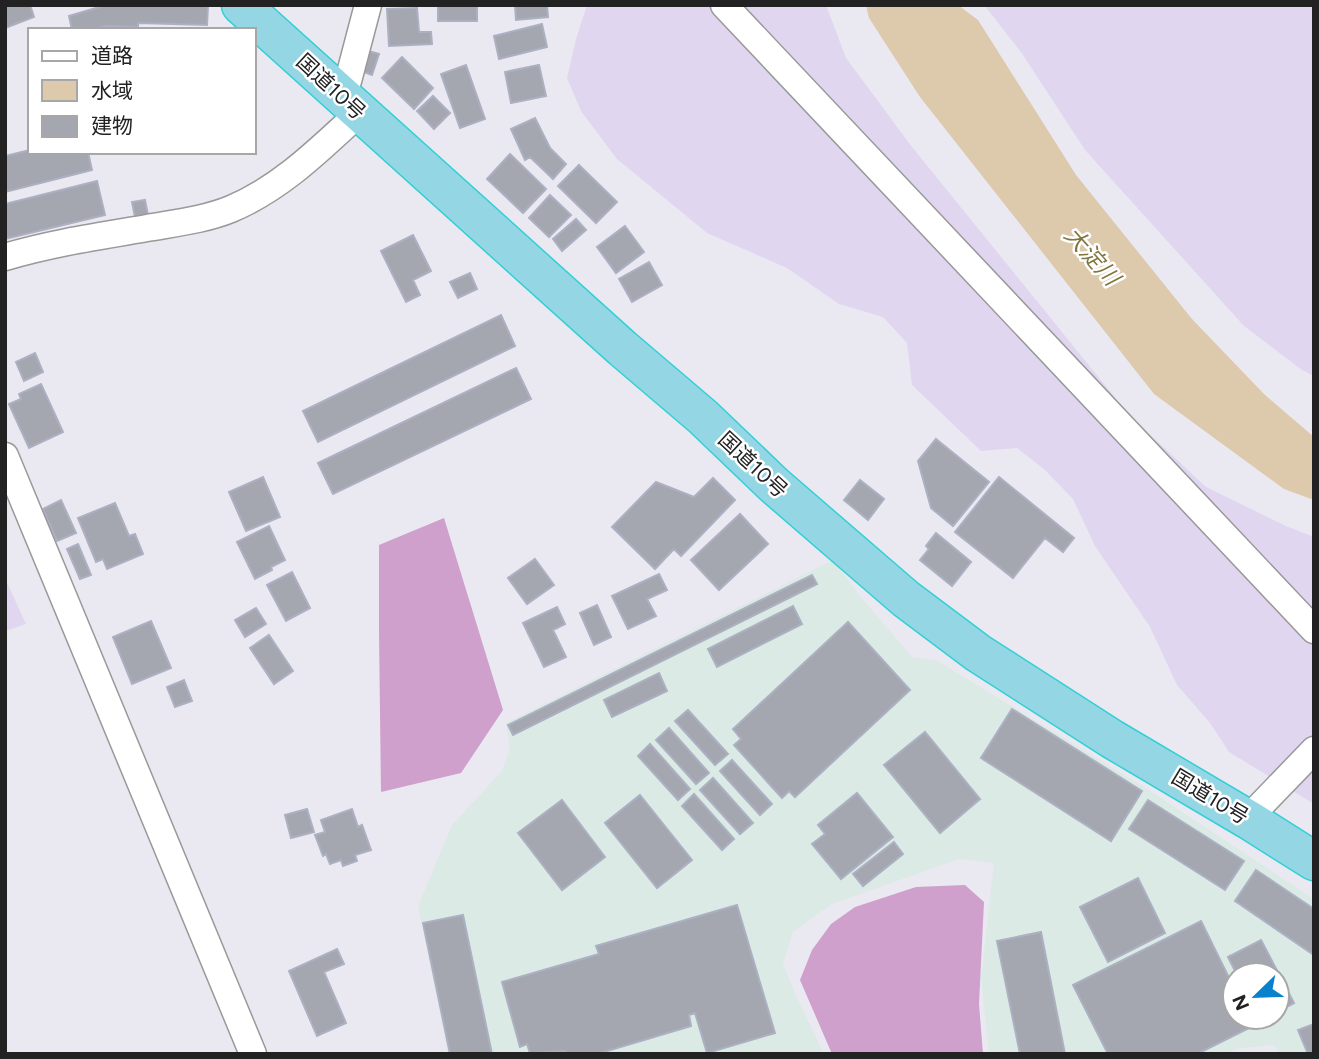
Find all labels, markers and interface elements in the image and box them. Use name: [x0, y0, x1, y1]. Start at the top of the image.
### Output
legend: [28, 28, 256, 154]
text: 道路: [91, 43, 133, 68]
street label: 国道10号: [292, 48, 371, 125]
text: 水域: [91, 78, 133, 103]
text: 建物: [91, 113, 133, 138]
water label: 大淀川: [1059, 221, 1127, 293]
street label: 国道10号: [714, 426, 793, 503]
street label: 国道10号: [1167, 764, 1253, 829]
north arrow: [1221, 961, 1291, 1031]
text: N: [1227, 991, 1254, 1014]

